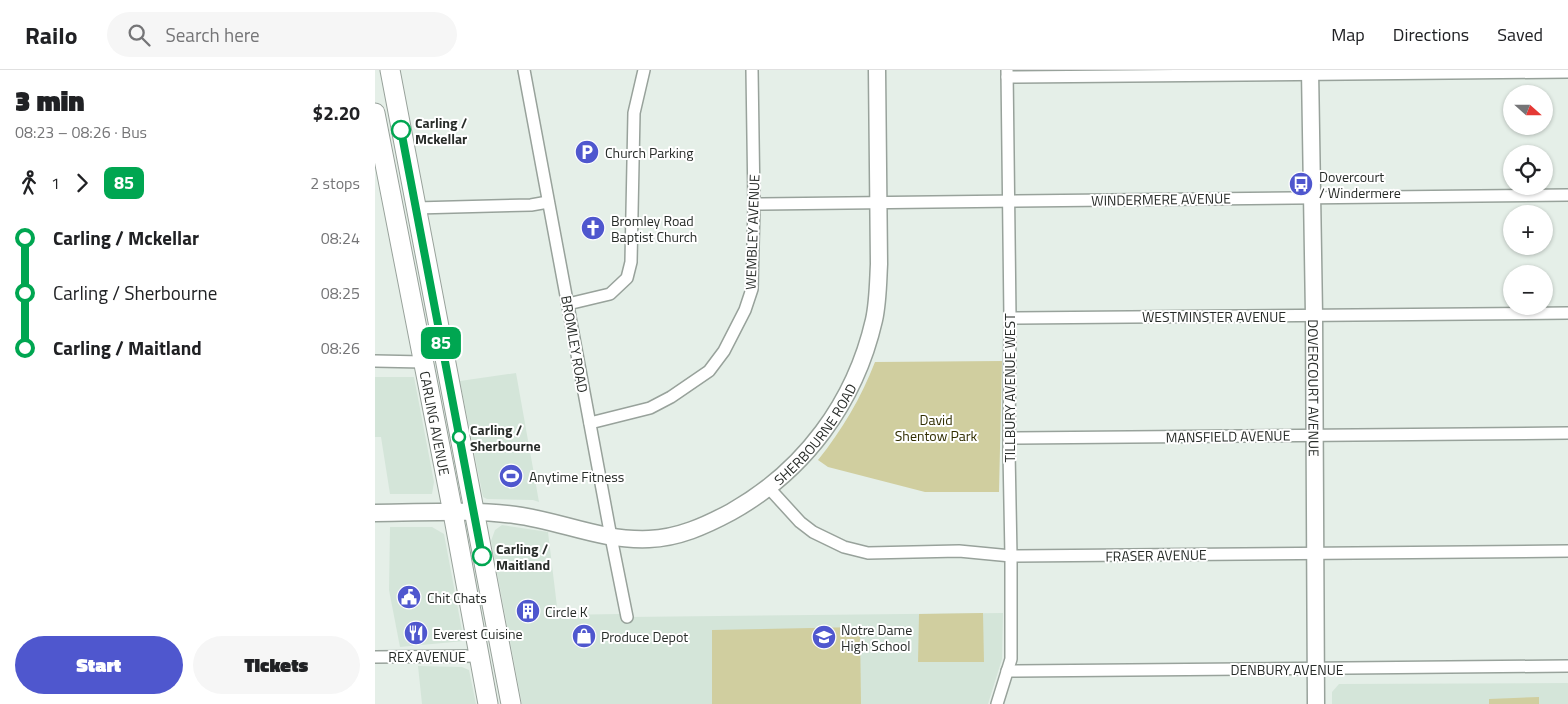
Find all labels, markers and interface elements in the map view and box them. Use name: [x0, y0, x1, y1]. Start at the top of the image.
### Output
search box: [107, 12, 457, 57]
text: Railo: [25, 17, 77, 53]
text: Search here: [165, 20, 260, 49]
icon: search: [125, 21, 153, 49]
text: Map: [1331, 21, 1365, 48]
text: Directions: [1393, 21, 1469, 48]
text: Saved: [1497, 21, 1543, 48]
text: 3 min: [15, 79, 85, 122]
north arrow: [1503, 85, 1553, 135]
map controls: [1503, 85, 1553, 315]
text: $2.20: [313, 98, 360, 127]
place label: Carling / Mckellar: [415, 112, 468, 149]
text: 08:23 – 08:26 · Bus: [15, 120, 147, 144]
marker: Carling / Mckellar: [391, 120, 411, 140]
parking icon: Church Parking: [574, 139, 600, 165]
place label: Church Parking: [605, 142, 694, 163]
button: locate: [1503, 145, 1553, 195]
place label: Dovercourt / Windermere: [1319, 166, 1401, 203]
icon: walk: [15, 169, 43, 197]
icon: forward: [68, 169, 96, 197]
text: 85: [114, 169, 134, 196]
text: 1: [51, 171, 60, 195]
text: 2 stops: [310, 171, 360, 195]
bus stop icon: Dovercourt / Windermere: [1288, 171, 1314, 197]
street label: WEMBLEY AVENUE: [739, 174, 765, 290]
street label: WINDERMERE AVENUE: [1091, 187, 1231, 211]
button: +: [1503, 205, 1553, 255]
place label: Bromley Road Baptist Church: [611, 210, 697, 247]
church icon: Bromley Road Baptist Church: [580, 215, 606, 241]
text: Carling / Mckellar: [53, 223, 199, 252]
text: 08:24: [321, 226, 360, 250]
button: −: [1503, 265, 1553, 315]
text: Carling / Sherbourne: [53, 278, 217, 307]
text: 08:25: [321, 281, 360, 305]
street label: BROMLEY ROAD: [556, 294, 594, 394]
street label: WESTMINSTER AVENUE: [1142, 306, 1286, 327]
street label: TILLBURY AVENUE WEST: [999, 313, 1020, 463]
street label: DOVERCOURT AVENUE: [1304, 319, 1325, 457]
line badge: 85: [419, 327, 463, 359]
text: 85: [431, 329, 451, 356]
text: Carling / Maitland: [53, 333, 202, 362]
text: 08:26: [321, 336, 360, 360]
street label: CARLING AVENUE: [415, 369, 456, 477]
street label: SHERBOURNE ROAD: [769, 380, 861, 489]
park label: David Shentow Park: [895, 409, 978, 446]
place label: Carling / Sherbourne: [470, 419, 541, 456]
street label: MANSFIELD AVENUE: [1166, 424, 1291, 448]
marker: Carling / Sherbourne: [452, 430, 466, 444]
sports icon: Anytime Fitness: [498, 463, 524, 489]
place label: Anytime Fitness: [529, 466, 624, 487]
place label: Carling / Maitland: [496, 538, 550, 575]
street label: FRASER AVENUE: [1105, 544, 1207, 566]
marker: Carling / Maitland: [472, 546, 492, 566]
public building icon: Chit Chats: [396, 584, 422, 610]
place label: Chit Chats: [427, 587, 487, 608]
building icon: Circle K: [515, 598, 541, 624]
place label: Circle K: [545, 601, 588, 622]
place label: Notre Dame High School: [841, 619, 912, 656]
restaurant icon: Everest Cuisine: [403, 620, 429, 646]
place label: Everest Cuisine: [433, 623, 523, 644]
shop icon: Produce Depot: [571, 623, 597, 649]
school or university icon: Notre Dame High School: [811, 624, 837, 650]
place label: Produce Depot: [601, 626, 688, 647]
button: Start: [15, 636, 183, 694]
button: Tickets: [193, 636, 360, 694]
street label: REX AVENUE: [388, 646, 466, 667]
street label: DENBURY AVENUE: [1231, 659, 1344, 680]

